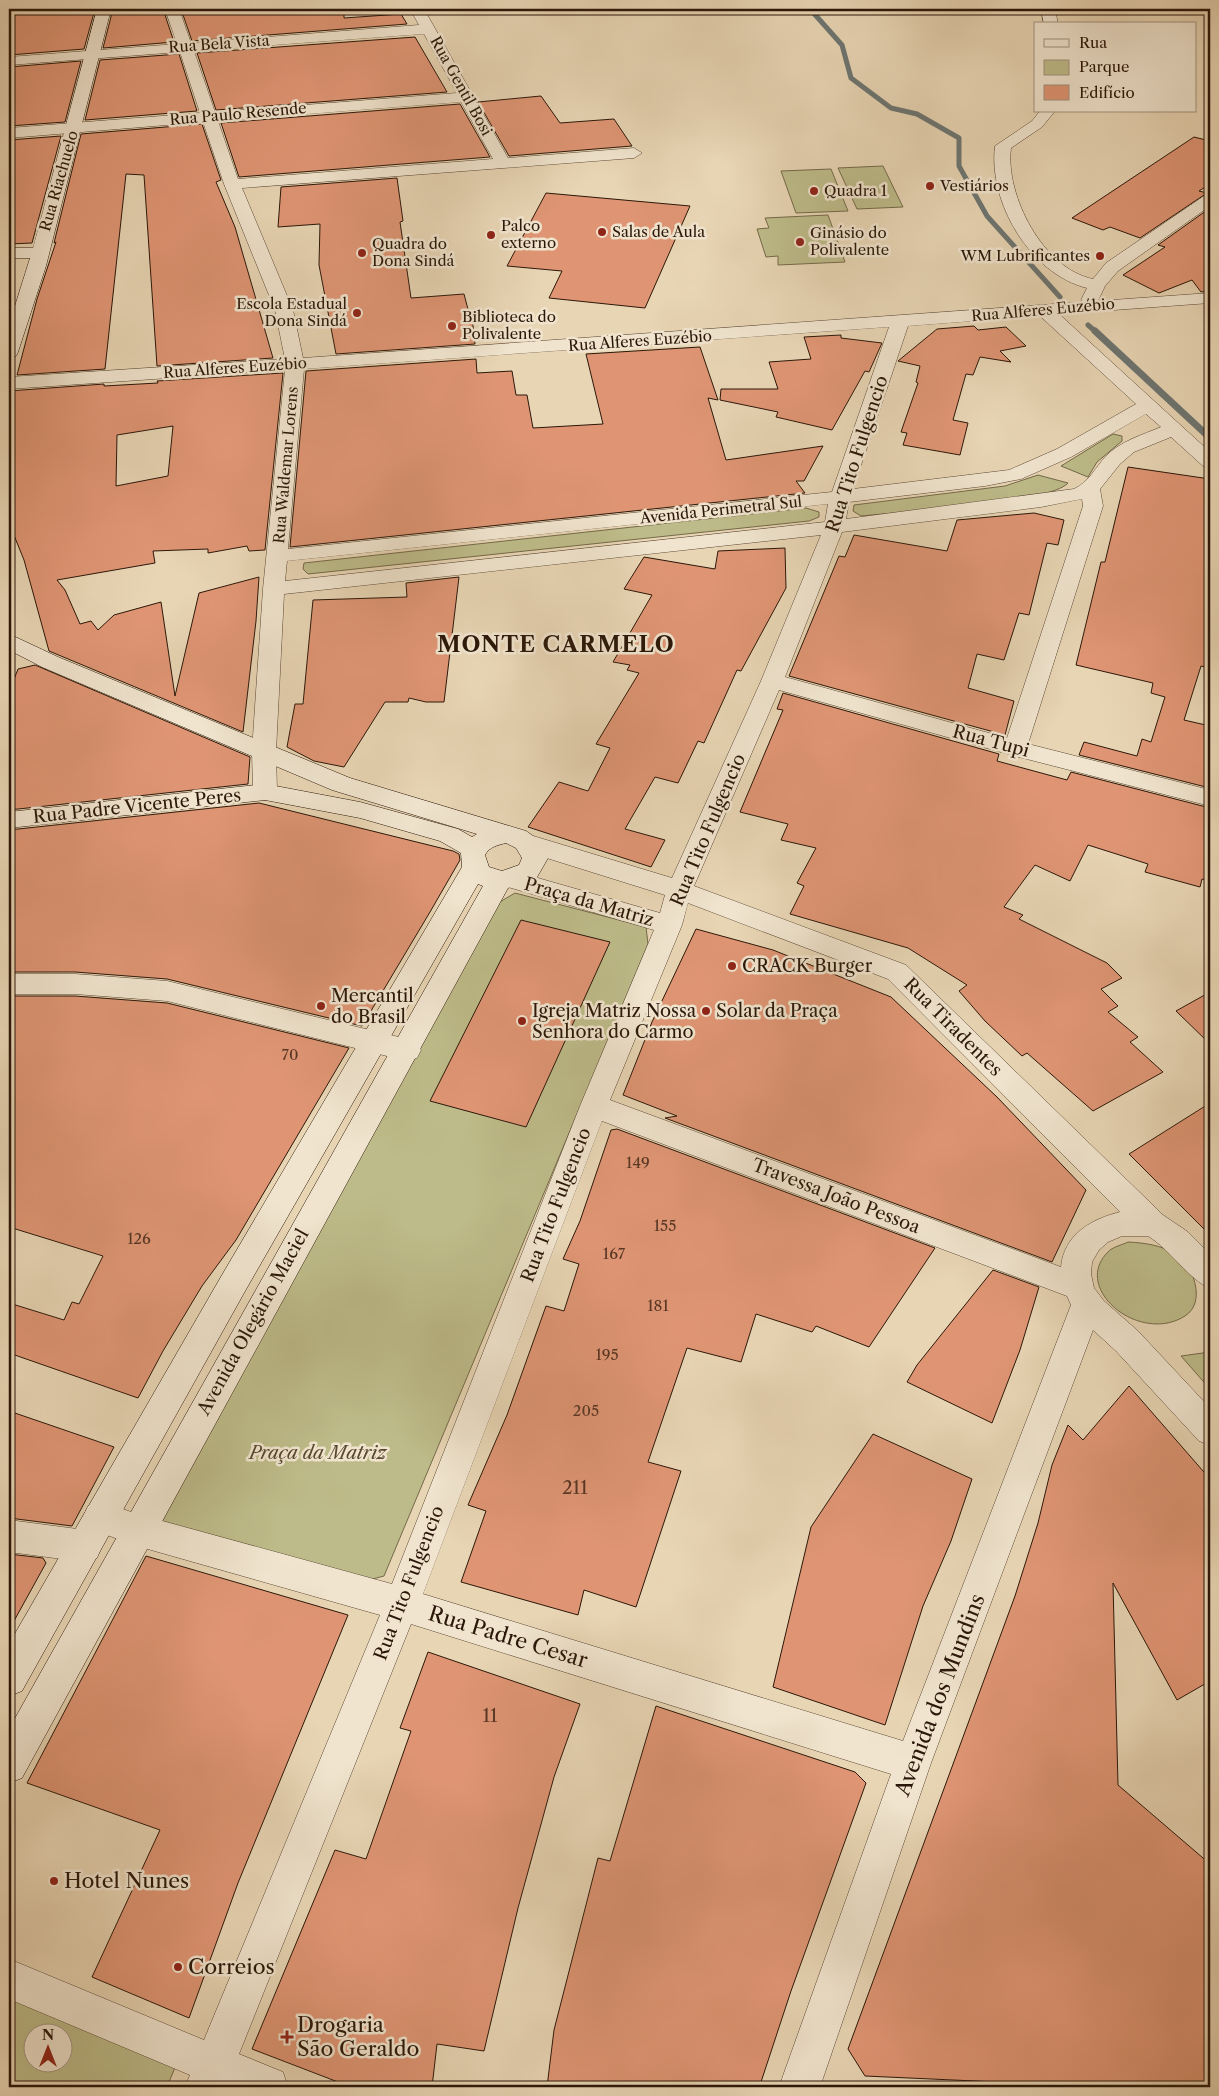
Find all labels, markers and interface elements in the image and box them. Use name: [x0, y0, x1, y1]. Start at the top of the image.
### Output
legend: [1034, 22, 1196, 112]
street label: Rua Bela Vista: [168, 30, 270, 57]
street label: Rua Gentil Bosi: [426, 33, 497, 139]
text: Rua: [1079, 33, 1107, 52]
text: Parque: [1079, 57, 1129, 76]
text: Edifício: [1079, 83, 1135, 102]
street label: Rua Paulo Resende: [169, 98, 307, 129]
street label: Rua Riachuelo: [35, 128, 82, 233]
place label: Vestiários: [939, 176, 1009, 195]
marker: Vestiários: [924, 180, 936, 192]
place label: Quadra 1: [824, 181, 888, 200]
marker: Quadra 1: [808, 185, 820, 197]
place label: Palco externo: [501, 216, 556, 252]
place label: Salas de Aula: [612, 222, 705, 241]
place label: Ginásio do Polivalente: [810, 223, 889, 259]
marker: Salas de Aula: [596, 226, 608, 238]
marker: Palco externo: [485, 229, 497, 241]
place label: Quadra do Dona Sindá: [372, 234, 455, 270]
marker: Ginásio do Polivalente: [794, 236, 806, 248]
place label: WM Lubrificantes: [960, 246, 1090, 265]
marker: Quadra do Dona Sindá: [356, 247, 368, 259]
marker: WM Lubrificantes: [1094, 250, 1106, 262]
place label: Escola Estadual Dona Sindá: [236, 294, 348, 330]
street label: Rua Alferes Euzébio: [970, 294, 1116, 325]
marker: Escola Estadual Dona Sindá: [351, 307, 363, 319]
place label: Biblioteca do Polivalente: [462, 307, 556, 343]
marker: Biblioteca do Polivalente: [446, 320, 458, 332]
street label: Rua Alferes Euzébio: [567, 326, 712, 355]
street label: Rua Alferes Euzébio: [162, 353, 307, 382]
street label: Rua Tito Fulgencio: [821, 373, 893, 535]
street label: Rua Waldemar Lorens: [269, 386, 302, 544]
street label: Avenida Perimetral Sul: [638, 491, 803, 528]
district label: MONTE CARMELO: [437, 631, 675, 658]
street label: Rua Tupi: [950, 720, 1032, 762]
street label: Rua Tito Fulgencio: [666, 750, 750, 910]
street label: Rua Padre Vicente Peres: [32, 784, 242, 828]
street label: Praça da Matriz: [522, 873, 656, 931]
place label: CRACK Burger: [742, 955, 873, 977]
marker: CRACK Burger: [726, 960, 738, 972]
street label: Rua Tiradentes: [899, 973, 1007, 1081]
place label: Mercantil do Brasil: [331, 985, 414, 1028]
marker: Mercantil do Brasil: [315, 1000, 327, 1012]
place label: Igreja Matriz Nossa Senhora do Carmo: [532, 1000, 697, 1043]
place label: Solar da Praça: [716, 1000, 838, 1022]
marker: Solar da Praça: [700, 1005, 712, 1017]
marker: Igreja Matriz Nossa Senhora do Carmo: [516, 1015, 528, 1027]
house number: 70: [282, 1045, 298, 1064]
street label: Rua Tito Fulgencio: [516, 1125, 596, 1285]
house number: 149: [626, 1153, 650, 1172]
street label: Travessa João Pessoa: [749, 1154, 924, 1238]
house number: 155: [654, 1216, 676, 1235]
street label: Avenida Olegário Maciel: [192, 1225, 313, 1420]
house number: 126: [127, 1229, 151, 1248]
house number: 167: [603, 1244, 626, 1263]
house number: 181: [647, 1296, 669, 1315]
house number: 195: [595, 1345, 619, 1364]
house number: 205: [573, 1401, 599, 1420]
park label: Praça da Matriz: [247, 1442, 388, 1464]
house number: 211: [562, 1477, 588, 1499]
street label: Rua Tito Fulgencio: [369, 1503, 449, 1663]
street label: Avenida dos Mundins: [889, 1590, 990, 1800]
street label: Rua Padre Cesar: [426, 1600, 591, 1673]
house number: 11: [482, 1705, 498, 1727]
place label: Hotel Nunes: [64, 1868, 189, 1893]
marker: Hotel Nunes: [48, 1875, 60, 1887]
place label: Correios: [188, 1954, 275, 1979]
marker: Correios: [172, 1961, 184, 1973]
place label: Drogaria São Geraldo: [297, 2012, 419, 2061]
north arrow: [22, 2024, 72, 2074]
text: N: [42, 2026, 54, 2044]
marker: Drogaria São Geraldo: [281, 2031, 293, 2043]

